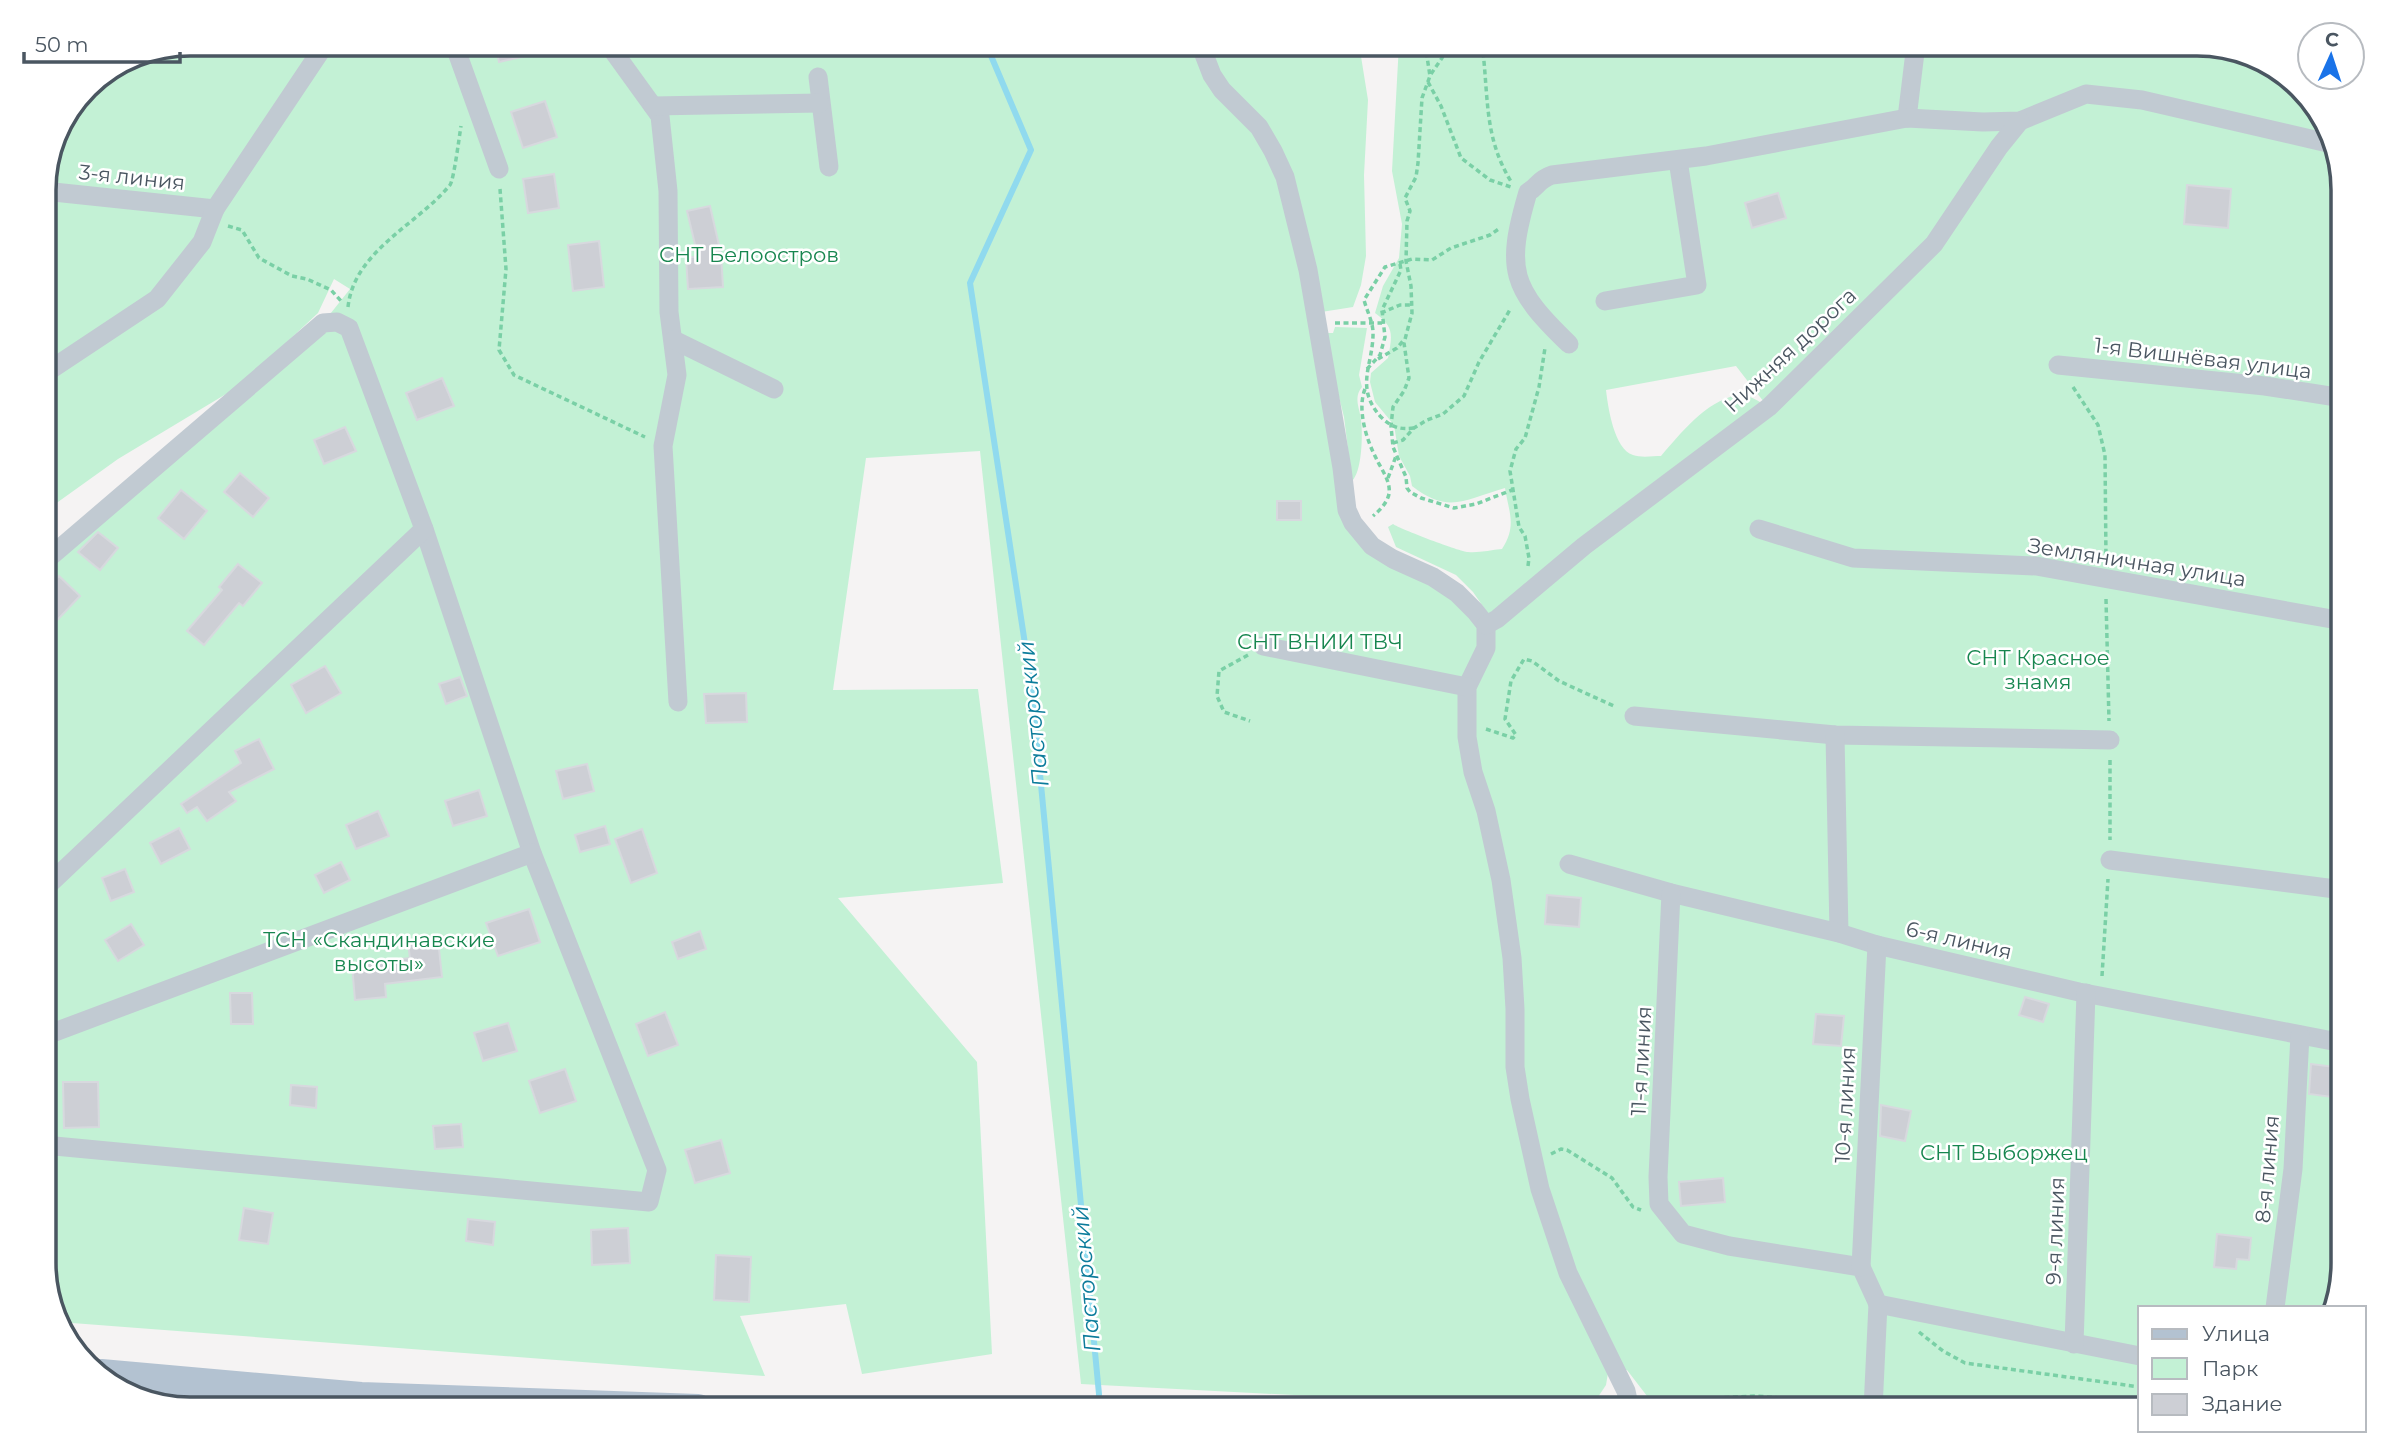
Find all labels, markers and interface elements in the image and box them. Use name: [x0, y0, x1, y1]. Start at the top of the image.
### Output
scale bar: [24, 21, 180, 65]
north arrow: [2296, 21, 2366, 91]
text: С: [2324, 28, 2340, 51]
text: 50 m: [35, 32, 89, 57]
street label: 3-я линия: [78, 159, 186, 195]
park label: СНТ Белоостров: [659, 242, 839, 267]
street label: Нижняя дорога: [1719, 282, 1861, 418]
street label: 1-я Вишнёвая улица: [2093, 332, 2313, 384]
street label: Земляничная улица: [2026, 532, 2248, 592]
park label: СНТ ВНИИ ТВЧ: [1237, 629, 1403, 654]
water label: Пасторский: [1011, 639, 1055, 789]
park label: СНТ Красное знамя: [1966, 645, 2110, 694]
street label: 6-я линия: [1904, 916, 2014, 964]
park label: ТСН «Скандинавские высоты»: [263, 927, 495, 976]
street label: 11-я линия: [1626, 1005, 1656, 1117]
street label: 10-я линия: [1829, 1046, 1861, 1164]
street label: 8-я линия: [2250, 1114, 2284, 1224]
park label: СНТ Выборжец: [1920, 1140, 2088, 1165]
street label: 9-я линия: [2041, 1177, 2069, 1285]
water label: Пасторский: [1066, 1205, 1106, 1353]
legend: [2138, 1306, 2366, 1432]
text: Улица: [2202, 1321, 2270, 1346]
text: Парк: [2202, 1356, 2258, 1381]
text: Здание: [2202, 1391, 2283, 1416]

